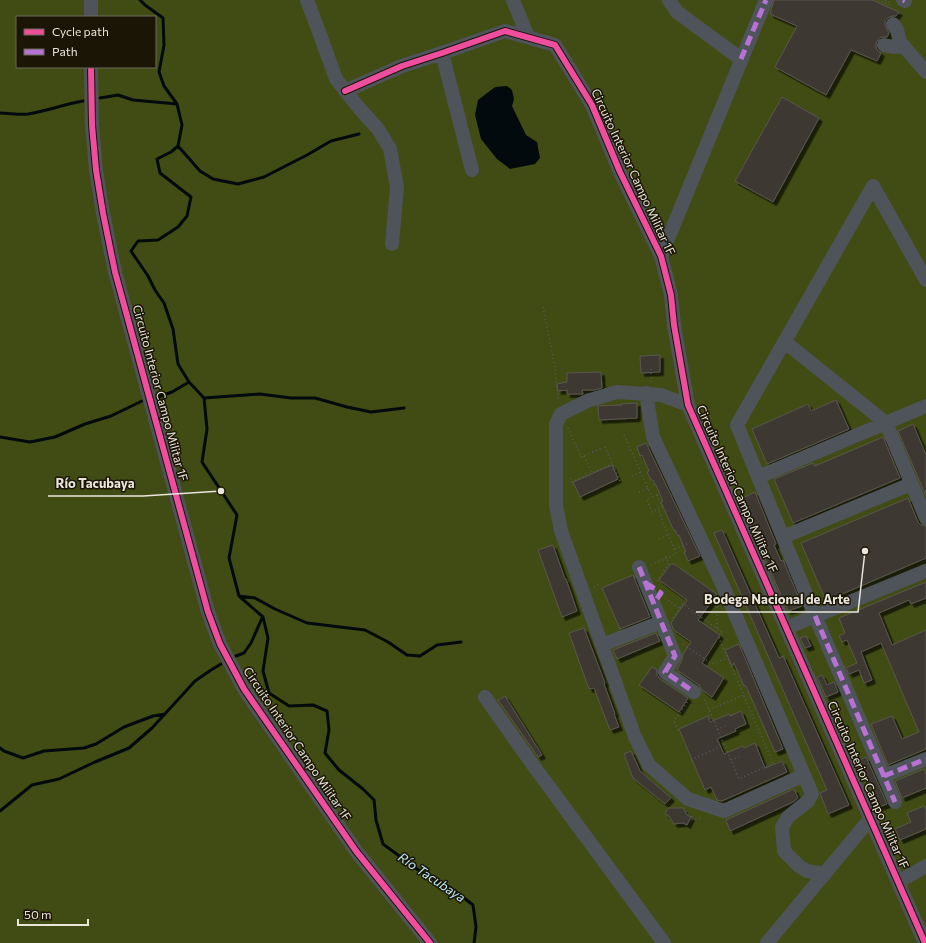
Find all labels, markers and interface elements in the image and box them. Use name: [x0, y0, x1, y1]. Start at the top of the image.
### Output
legend: [16, 16, 156, 68]
text: Cycle path: [52, 24, 109, 38]
text: Path: [52, 44, 78, 58]
street label: Circuito Interior Campo Militar 1F: [589, 86, 679, 257]
street label: Circuito Interior Campo Militar 1F: [131, 303, 191, 483]
street label: Circuito Interior Campo Militar 1F: [695, 403, 781, 575]
callout: Río Tacubaya: [48, 471, 143, 496]
text: Río Tacubaya: [55, 475, 135, 491]
callout: Bodega Nacional de Arte: [696, 587, 858, 612]
text: Bodega Nacional de Arte: [704, 591, 850, 607]
street label: Circuito Interior Campo Militar 1F: [241, 664, 355, 823]
street label: Circuito Interior Campo Militar 1F: [826, 699, 912, 871]
water label: Río Tacubaya: [395, 849, 469, 905]
scale bar: [18, 901, 88, 927]
text: 50 m: [24, 907, 52, 921]

